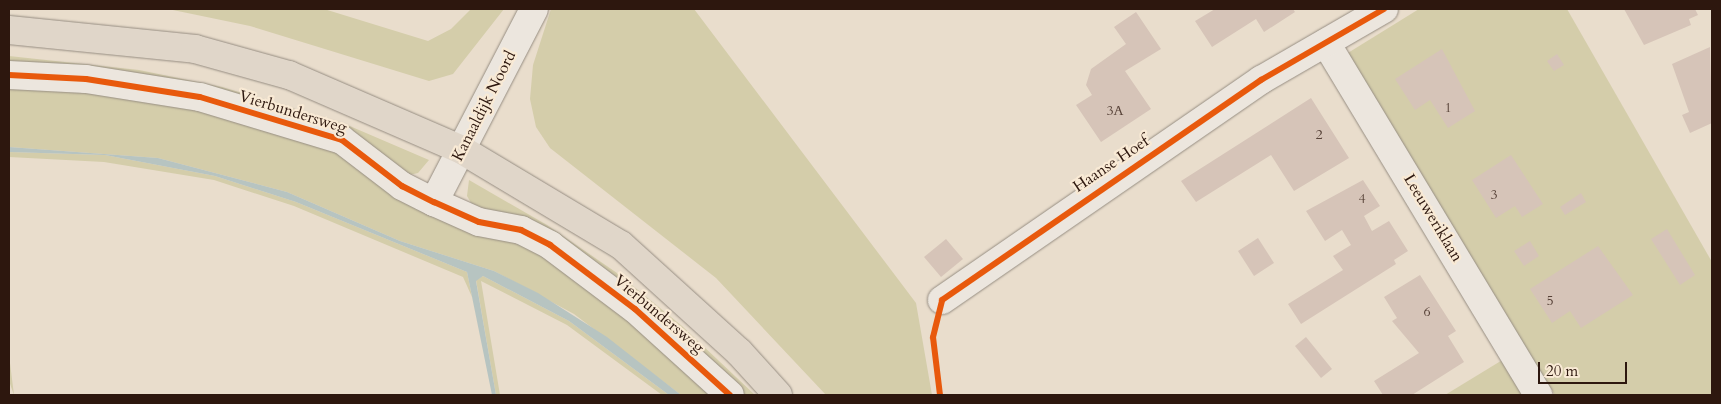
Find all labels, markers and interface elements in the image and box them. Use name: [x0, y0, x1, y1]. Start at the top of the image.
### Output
street label: Kanaaldijk Noord: [448, 48, 520, 164]
street label: Vierbundersweg: [237, 86, 349, 138]
house number: 1: [1444, 100, 1452, 116]
house number: 3A: [1106, 103, 1124, 119]
house number: 2: [1315, 127, 1323, 143]
street label: Haanse Hoef: [1069, 132, 1153, 196]
street label: Leeuweriklaan: [1399, 171, 1467, 265]
house number: 3: [1490, 187, 1498, 203]
house number: 4: [1358, 191, 1366, 207]
street label: Vierbundersweg: [610, 271, 708, 357]
house number: 5: [1546, 293, 1554, 309]
house number: 6: [1423, 304, 1431, 320]
scale bar: [1541, 352, 1630, 384]
text: 20 m: [1546, 361, 1578, 381]

